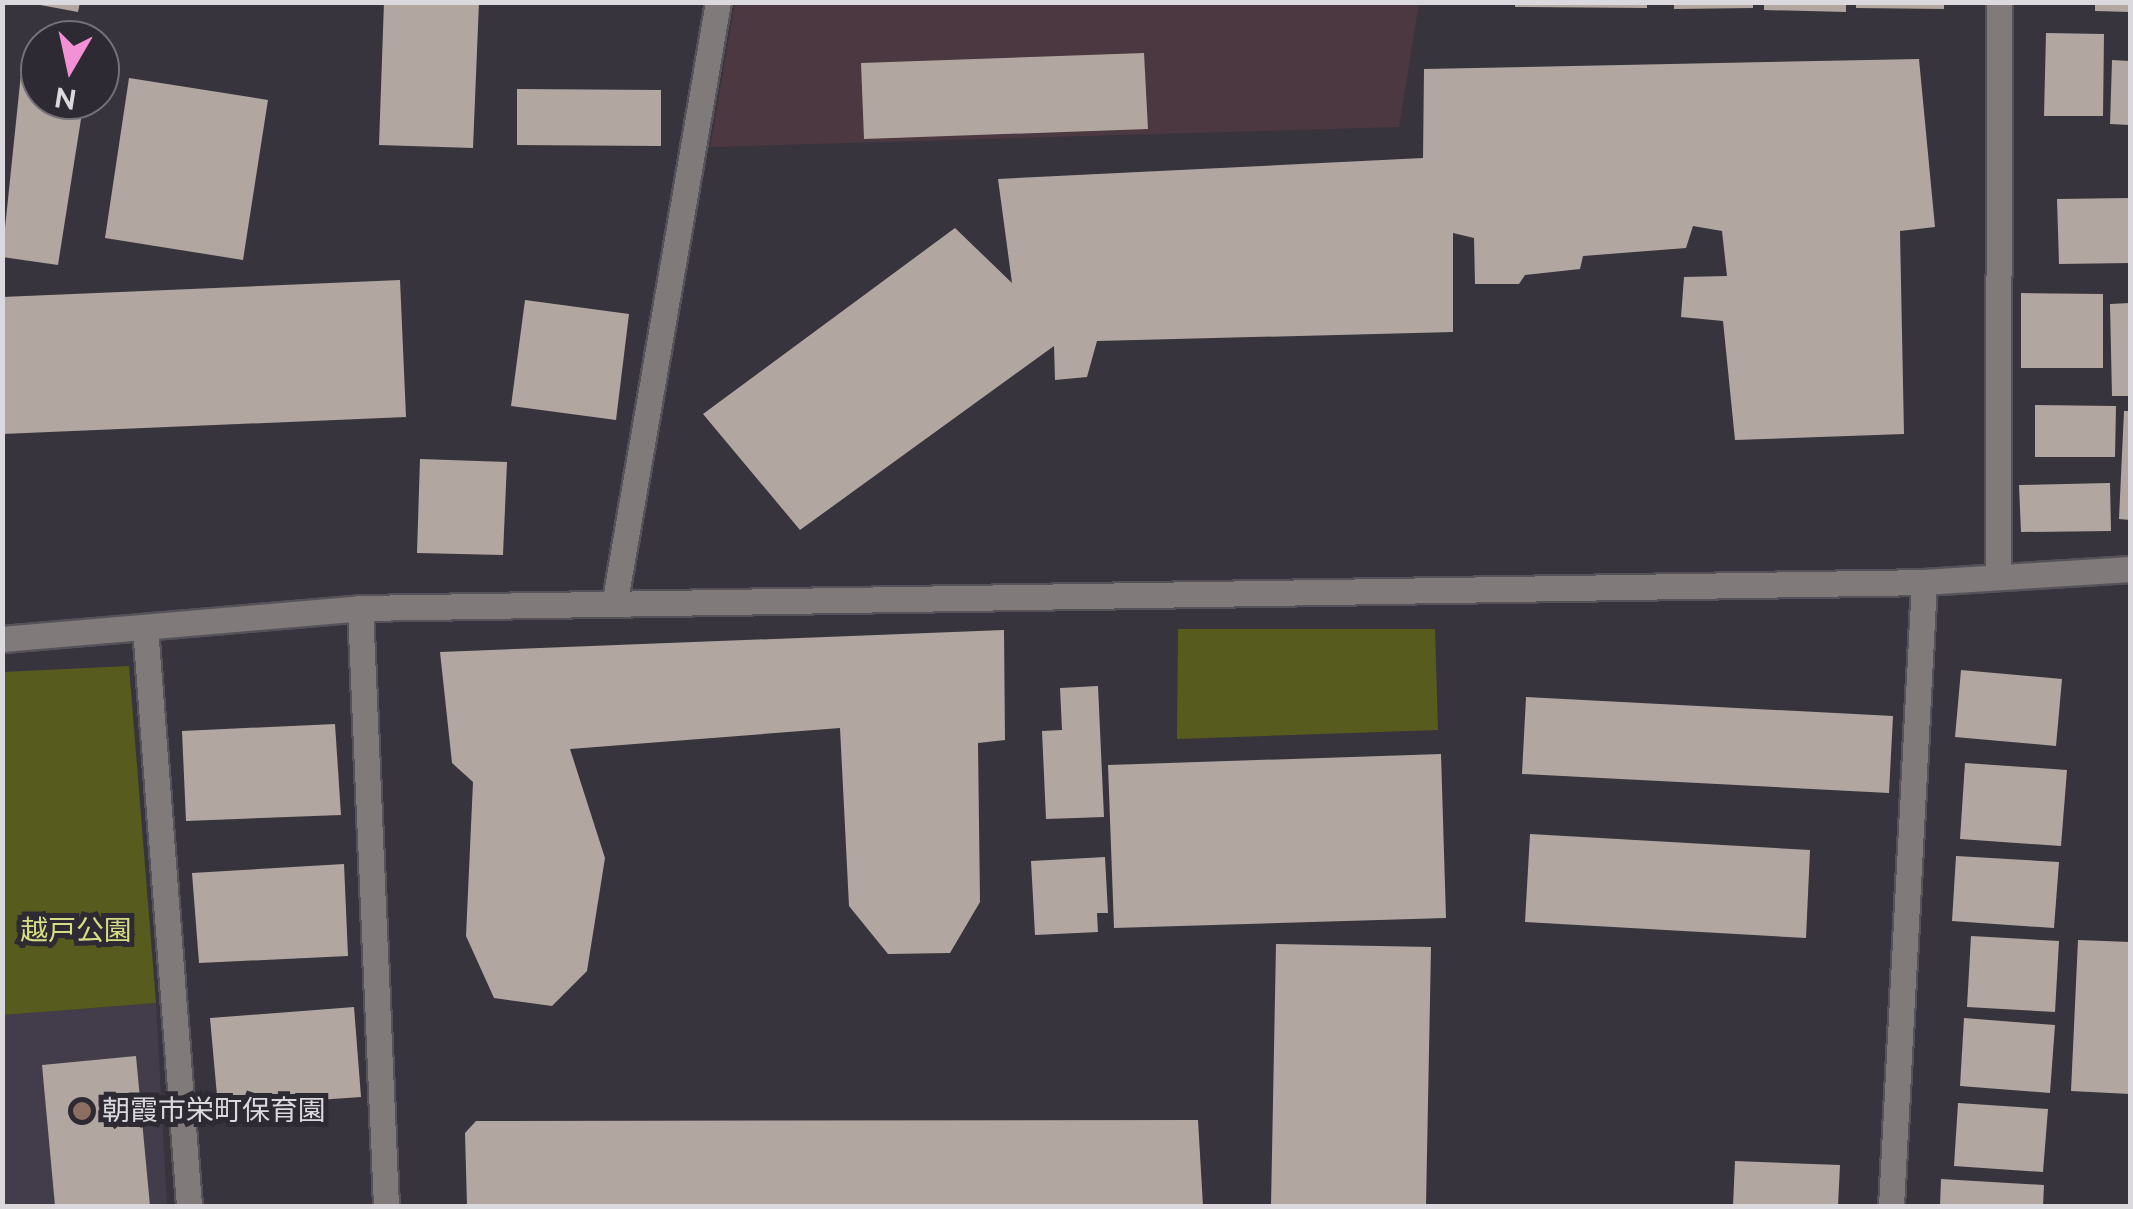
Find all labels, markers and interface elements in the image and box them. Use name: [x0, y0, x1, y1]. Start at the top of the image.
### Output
north arrow: [20, 20, 120, 120]
text: N: [52, 80, 79, 116]
park label: 越戸公園: [20, 914, 132, 948]
place label: 朝霞市栄町保育園: [102, 1094, 326, 1128]
marker: 朝霞市栄町保育園: [71, 1100, 93, 1122]

